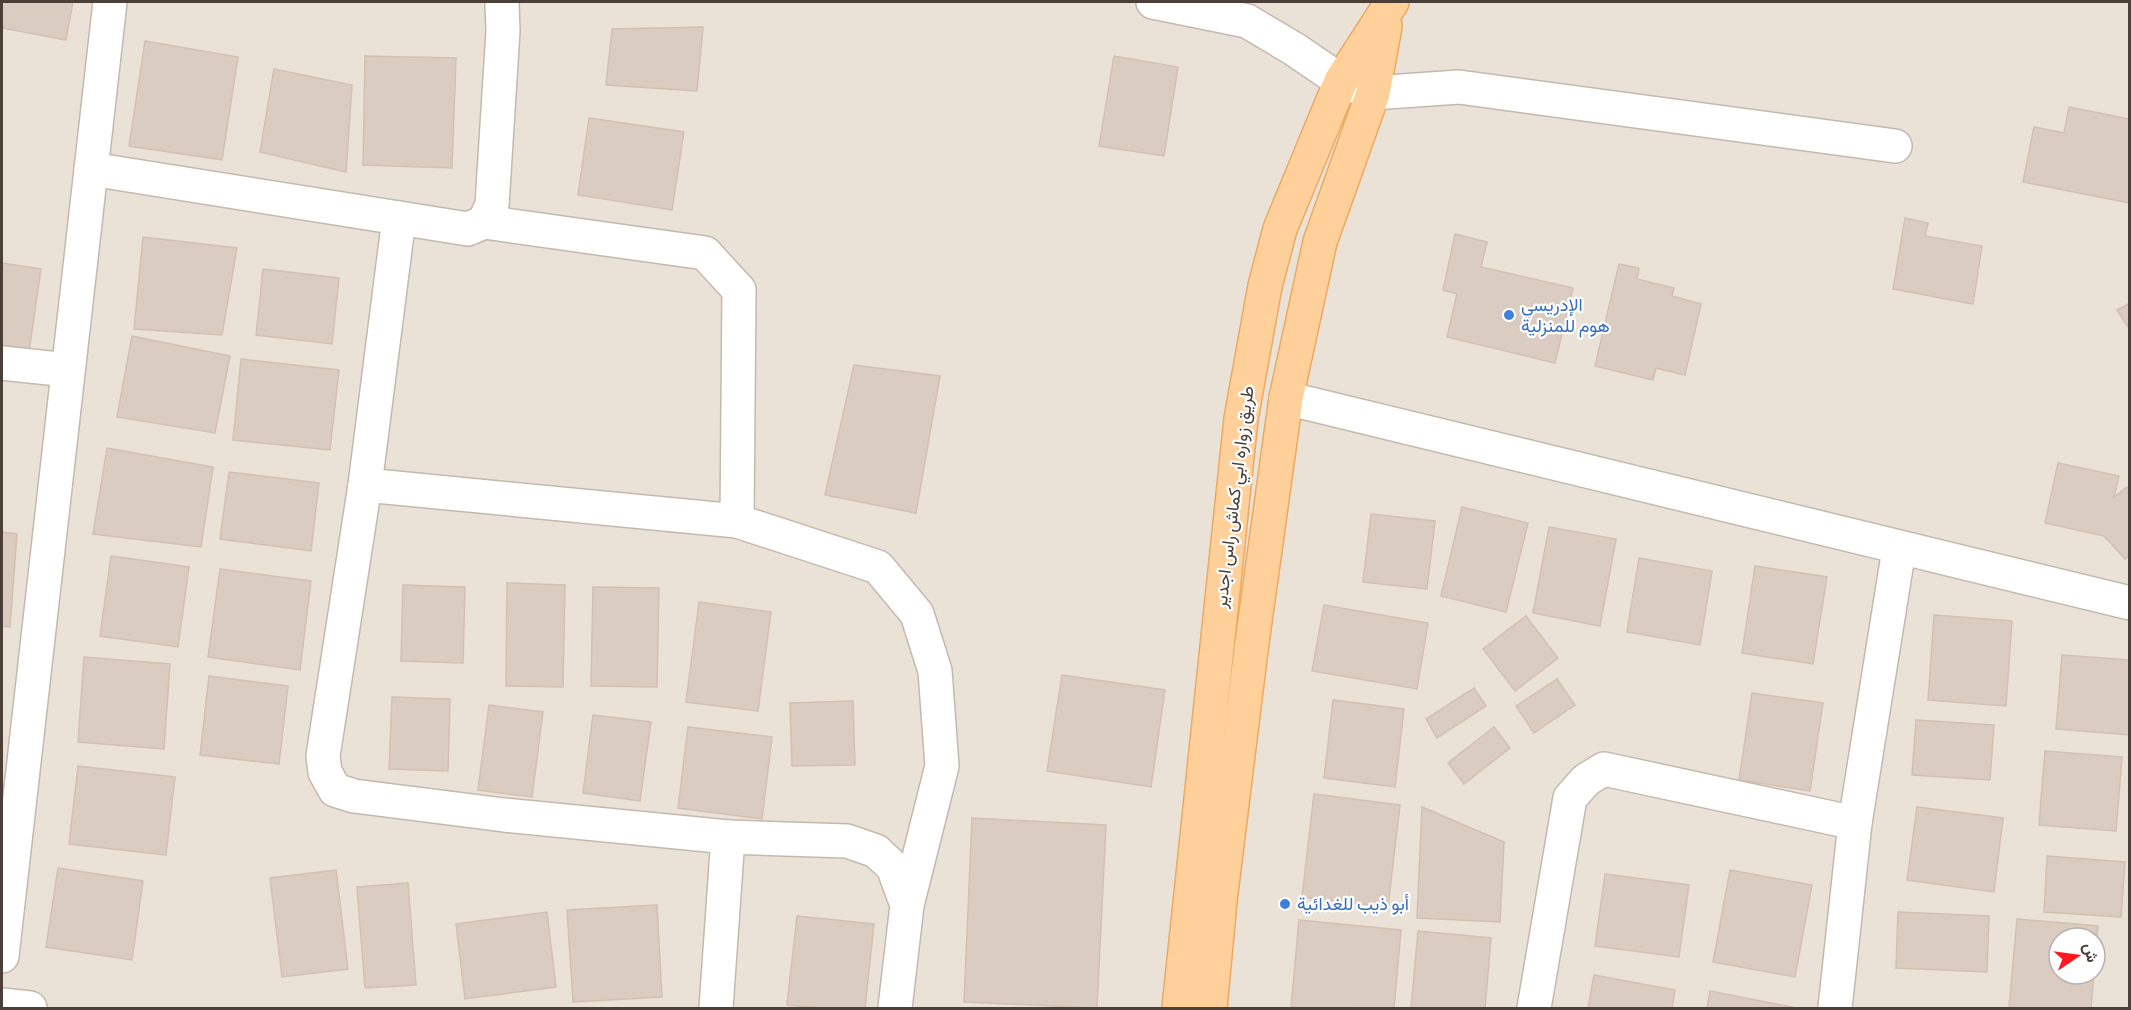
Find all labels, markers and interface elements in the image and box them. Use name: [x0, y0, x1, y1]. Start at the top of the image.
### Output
place label: الإدريسي هوم للمنزلية: [1521, 292, 1610, 338]
marker: الإدريسي هوم للمنزلية: [1502, 308, 1516, 322]
street label: طريق زواره ابي كماش راس اجدير: [1207, 384, 1263, 611]
place label: أبو ذيب للغدائية: [1297, 891, 1409, 915]
marker: أبو ذيب للغدائية: [1278, 897, 1292, 911]
north arrow: [2047, 926, 2107, 986]
text: ش: [2079, 941, 2104, 964]

